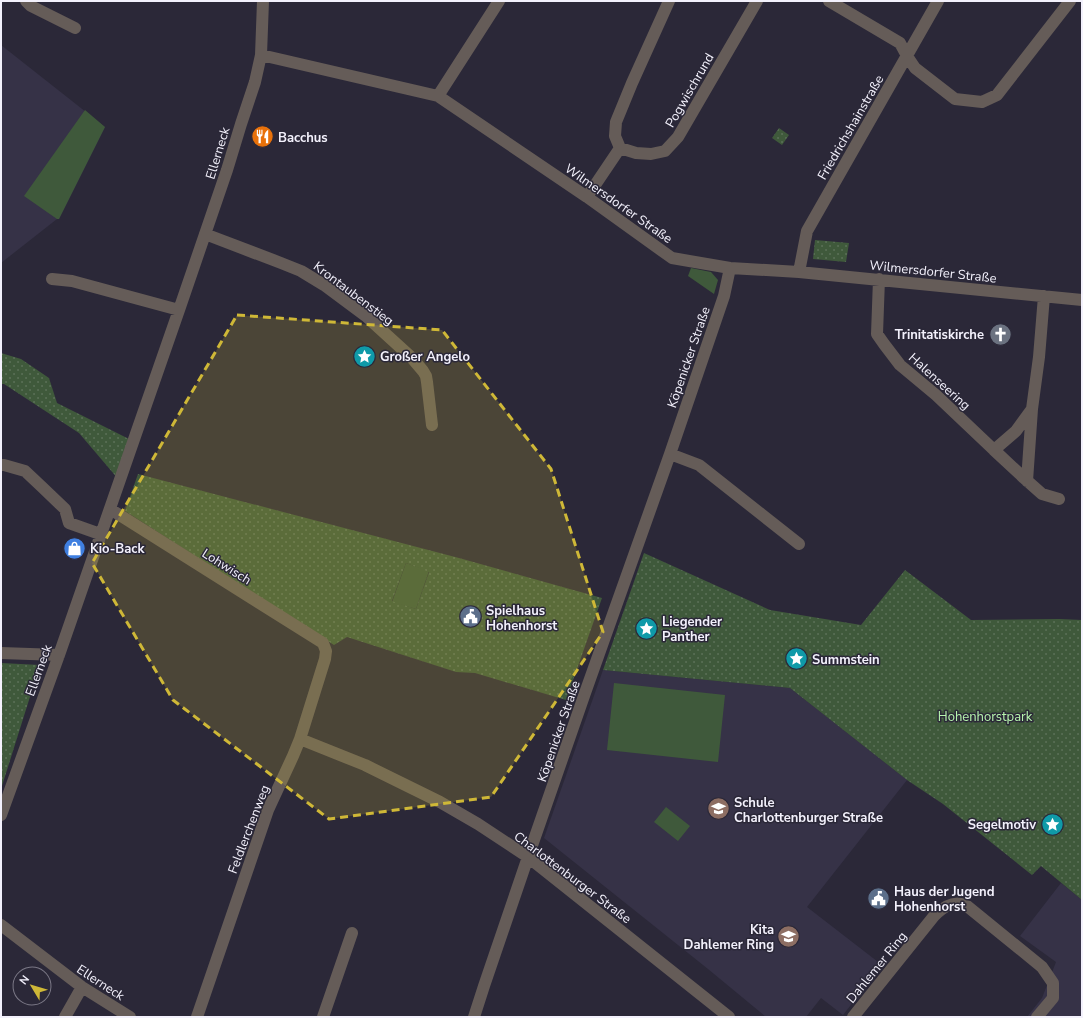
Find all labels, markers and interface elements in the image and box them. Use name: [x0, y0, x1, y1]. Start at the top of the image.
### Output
street label: Pogwischrund: [661, 50, 718, 131]
street label: Friedrichshainstraße: [813, 72, 888, 183]
restaurant icon: Bacchus: [249, 124, 275, 150]
street label: Ellerneck: [202, 125, 235, 182]
place label: Bacchus: [278, 129, 328, 147]
street label: Wilmersdorfer Straße: [561, 160, 676, 248]
street label: Wilmersdorfer Straße: [868, 256, 997, 288]
street label: Krontaubenstieg: [310, 258, 397, 330]
street label: Köpenicker Straße: [663, 304, 715, 411]
church icon: Trinitatiskirche: [987, 321, 1013, 347]
place label: Trinitatiskirche: [895, 326, 984, 344]
place icon: Großer Angelo: [352, 343, 378, 369]
place label: Großer Angelo: [380, 348, 470, 366]
street label: Halenseering: [904, 349, 974, 414]
shop icon: Kio-Back: [61, 535, 87, 561]
place label: Kio-Back: [90, 540, 145, 558]
street label: Lohwisch: [198, 545, 255, 589]
place label: Spielhaus Hohenhorst: [486, 602, 558, 635]
public building icon: Spielhaus Hohenhorst: [457, 604, 483, 630]
place label: Liegender Panther: [662, 613, 723, 646]
place icon: Liegender Panther: [633, 615, 659, 641]
street label: Ellerneck: [21, 642, 57, 699]
place icon: Summstein: [784, 646, 810, 672]
place label: Summstein: [812, 651, 880, 669]
street label: Köpenicker Straße: [533, 678, 585, 785]
park label: Hohenhorstpark: [938, 708, 1033, 726]
street label: Feldlerchenweg: [224, 783, 274, 876]
place label: Schule Charlottenburger Straße: [734, 794, 883, 827]
school or university icon: Schule Charlottenburger Straße: [706, 796, 732, 822]
place icon: Segelmotiv: [1039, 811, 1065, 837]
place label: Segelmotiv: [968, 816, 1036, 834]
street label: Charlottenburger Straße: [510, 828, 635, 928]
place label: Haus der Jugend Hohenhorst: [894, 883, 994, 916]
public building icon: Haus der Jugend Hohenhorst: [866, 885, 892, 911]
place label: Kita Dahlemer Ring: [684, 921, 774, 954]
school or university icon: Kita Dahlemer Ring: [776, 923, 802, 949]
street label: Dahlemer Ring: [842, 928, 911, 1007]
street label: Ellerneck: [73, 961, 128, 1005]
north arrow: [12, 966, 52, 1006]
text: N: [16, 972, 33, 988]

